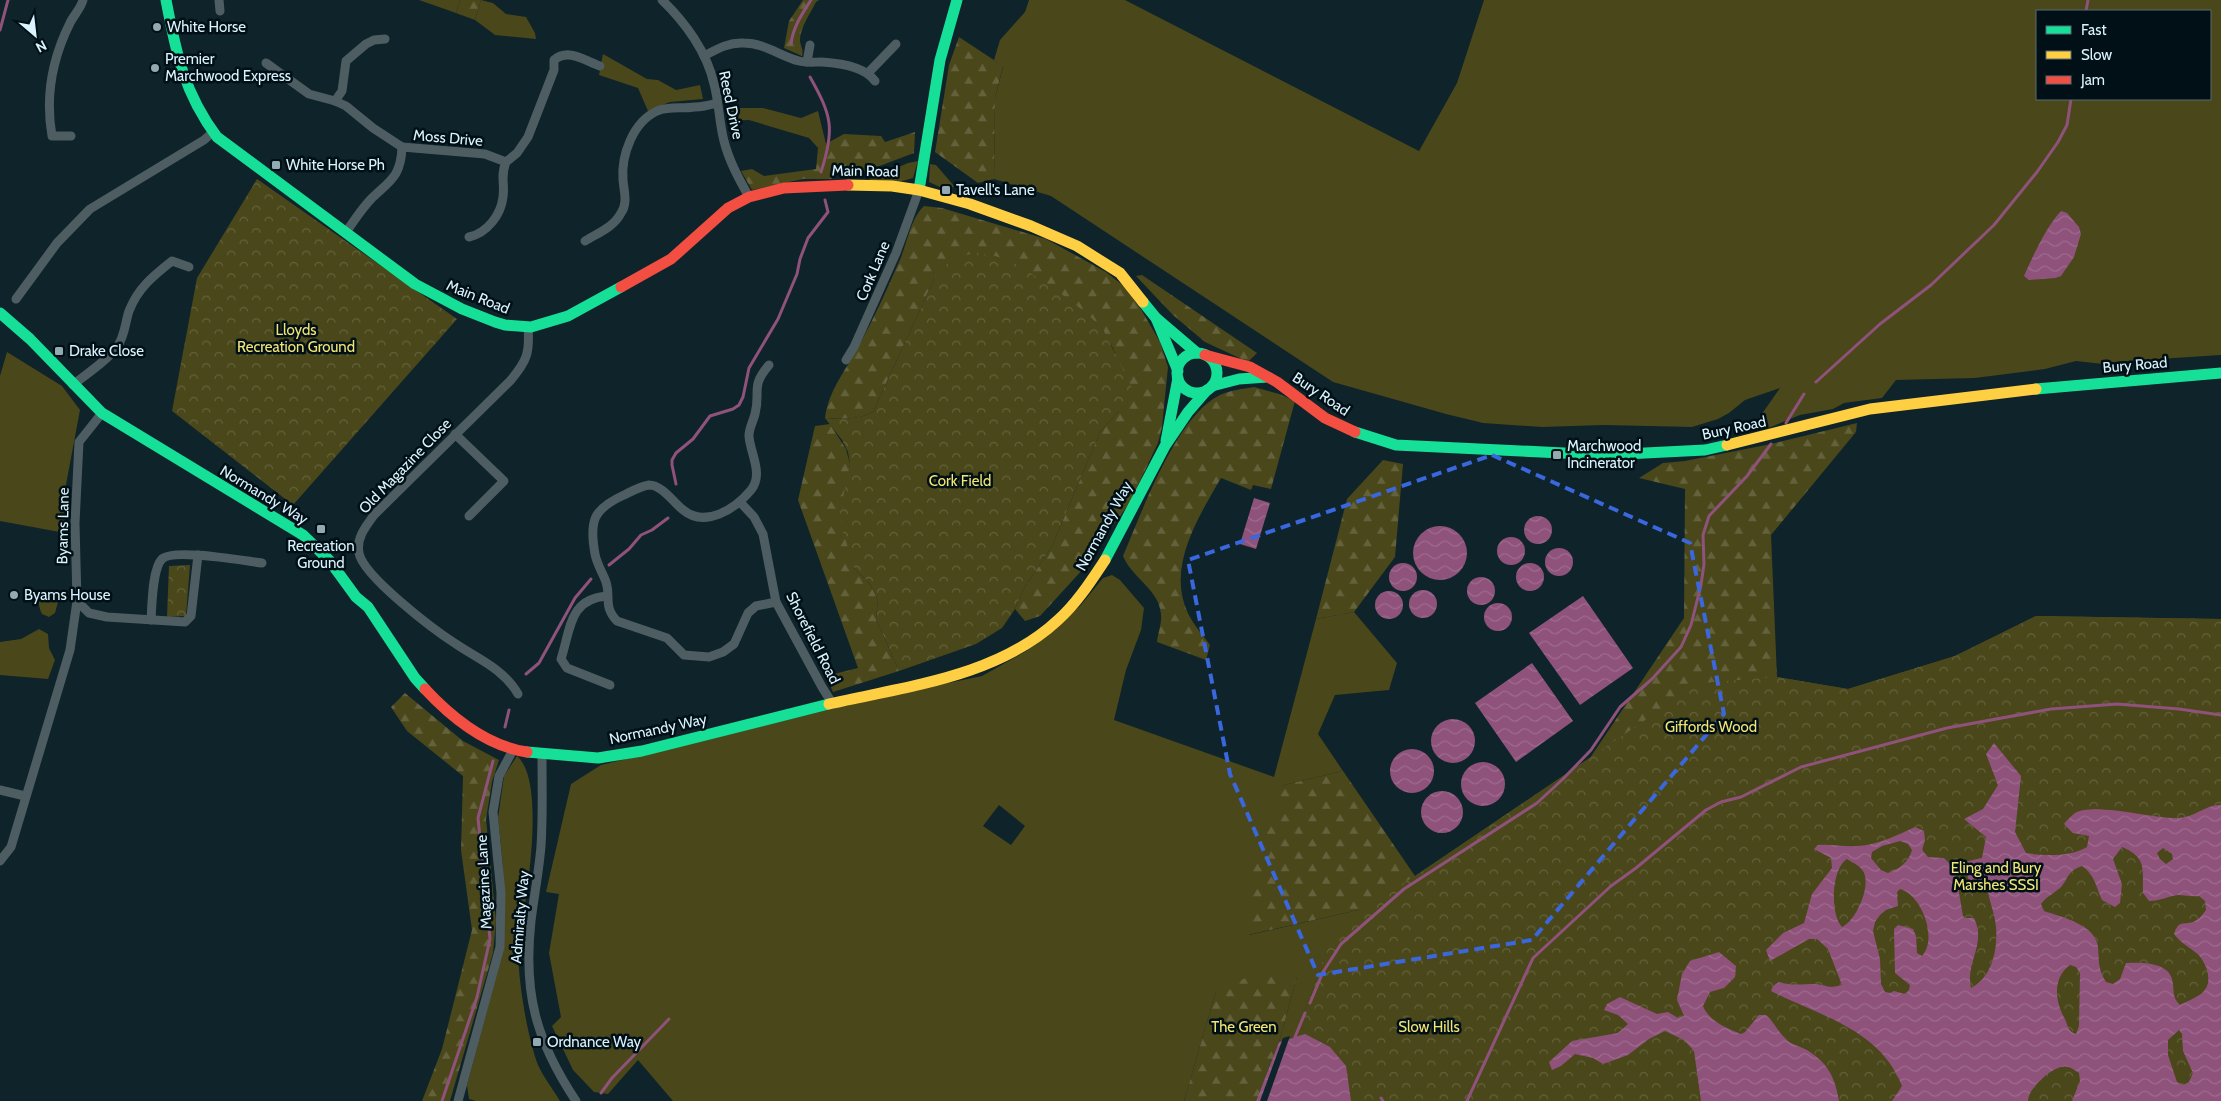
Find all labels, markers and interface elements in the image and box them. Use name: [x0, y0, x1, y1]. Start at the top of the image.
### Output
north arrow: [10, 10, 60, 60]
legend: [2036, 10, 2211, 100]
place label: White Horse: [167, 18, 246, 36]
marker: White Horse: [151, 21, 163, 33]
text: Fast: [2081, 21, 2106, 39]
text: N: [33, 36, 50, 57]
text: Slow: [2081, 46, 2112, 64]
place label: Premier Marchwood Express: [165, 50, 291, 85]
marker: Premier Marchwood Express: [149, 62, 161, 74]
street label: Reed Drive: [715, 69, 747, 141]
text: Jam: [2080, 71, 2105, 89]
street label: Moss Drive: [412, 126, 484, 150]
place label: White Horse Ph: [286, 156, 385, 174]
marker: White Horse Ph: [270, 159, 282, 171]
street label: Main Road: [831, 161, 899, 181]
place label: Tavell's Lane: [956, 181, 1035, 199]
marker: Tavell's Lane: [940, 184, 952, 196]
street label: Cork Lane: [852, 238, 894, 303]
street label: Main Road: [444, 276, 512, 318]
park label: Lloyds Recreation Ground: [237, 321, 355, 356]
place label: Drake Close: [69, 342, 144, 360]
marker: Drake Close: [53, 345, 65, 357]
street label: Bury Road: [2102, 353, 2168, 377]
street label: Bury Road: [1289, 368, 1353, 420]
street label: Bury Road: [1700, 412, 1768, 444]
street label: Old Magazine Close: [355, 415, 455, 517]
place label: Marchwood Incinerator: [1567, 437, 1641, 472]
marker: Marchwood Incinerator: [1551, 449, 1563, 461]
street label: Normandy Way: [217, 462, 312, 529]
park label: Cork Field: [929, 472, 991, 490]
street label: Normandy Way: [1072, 478, 1136, 574]
street label: Byams Lane: [53, 487, 73, 565]
marker: Recreation Ground: [315, 523, 327, 535]
place label: Recreation Ground: [287, 537, 355, 572]
place label: Byams House: [24, 586, 111, 604]
marker: Byams House: [8, 589, 20, 601]
street label: Shorefield Road: [782, 589, 844, 687]
street label: Normandy Way: [608, 710, 709, 748]
park label: Giffords Wood: [1665, 718, 1757, 736]
street label: Magazine Lane: [473, 834, 495, 930]
park label: Eling and Bury Marshes SSSI: [1951, 859, 2042, 894]
street label: Admiralty Way: [507, 869, 533, 964]
park label: The Green: [1211, 1018, 1277, 1036]
park label: Slow Hills: [1398, 1018, 1460, 1036]
place label: Ordnance Way: [547, 1033, 642, 1051]
marker: Ordnance Way: [531, 1036, 543, 1048]

